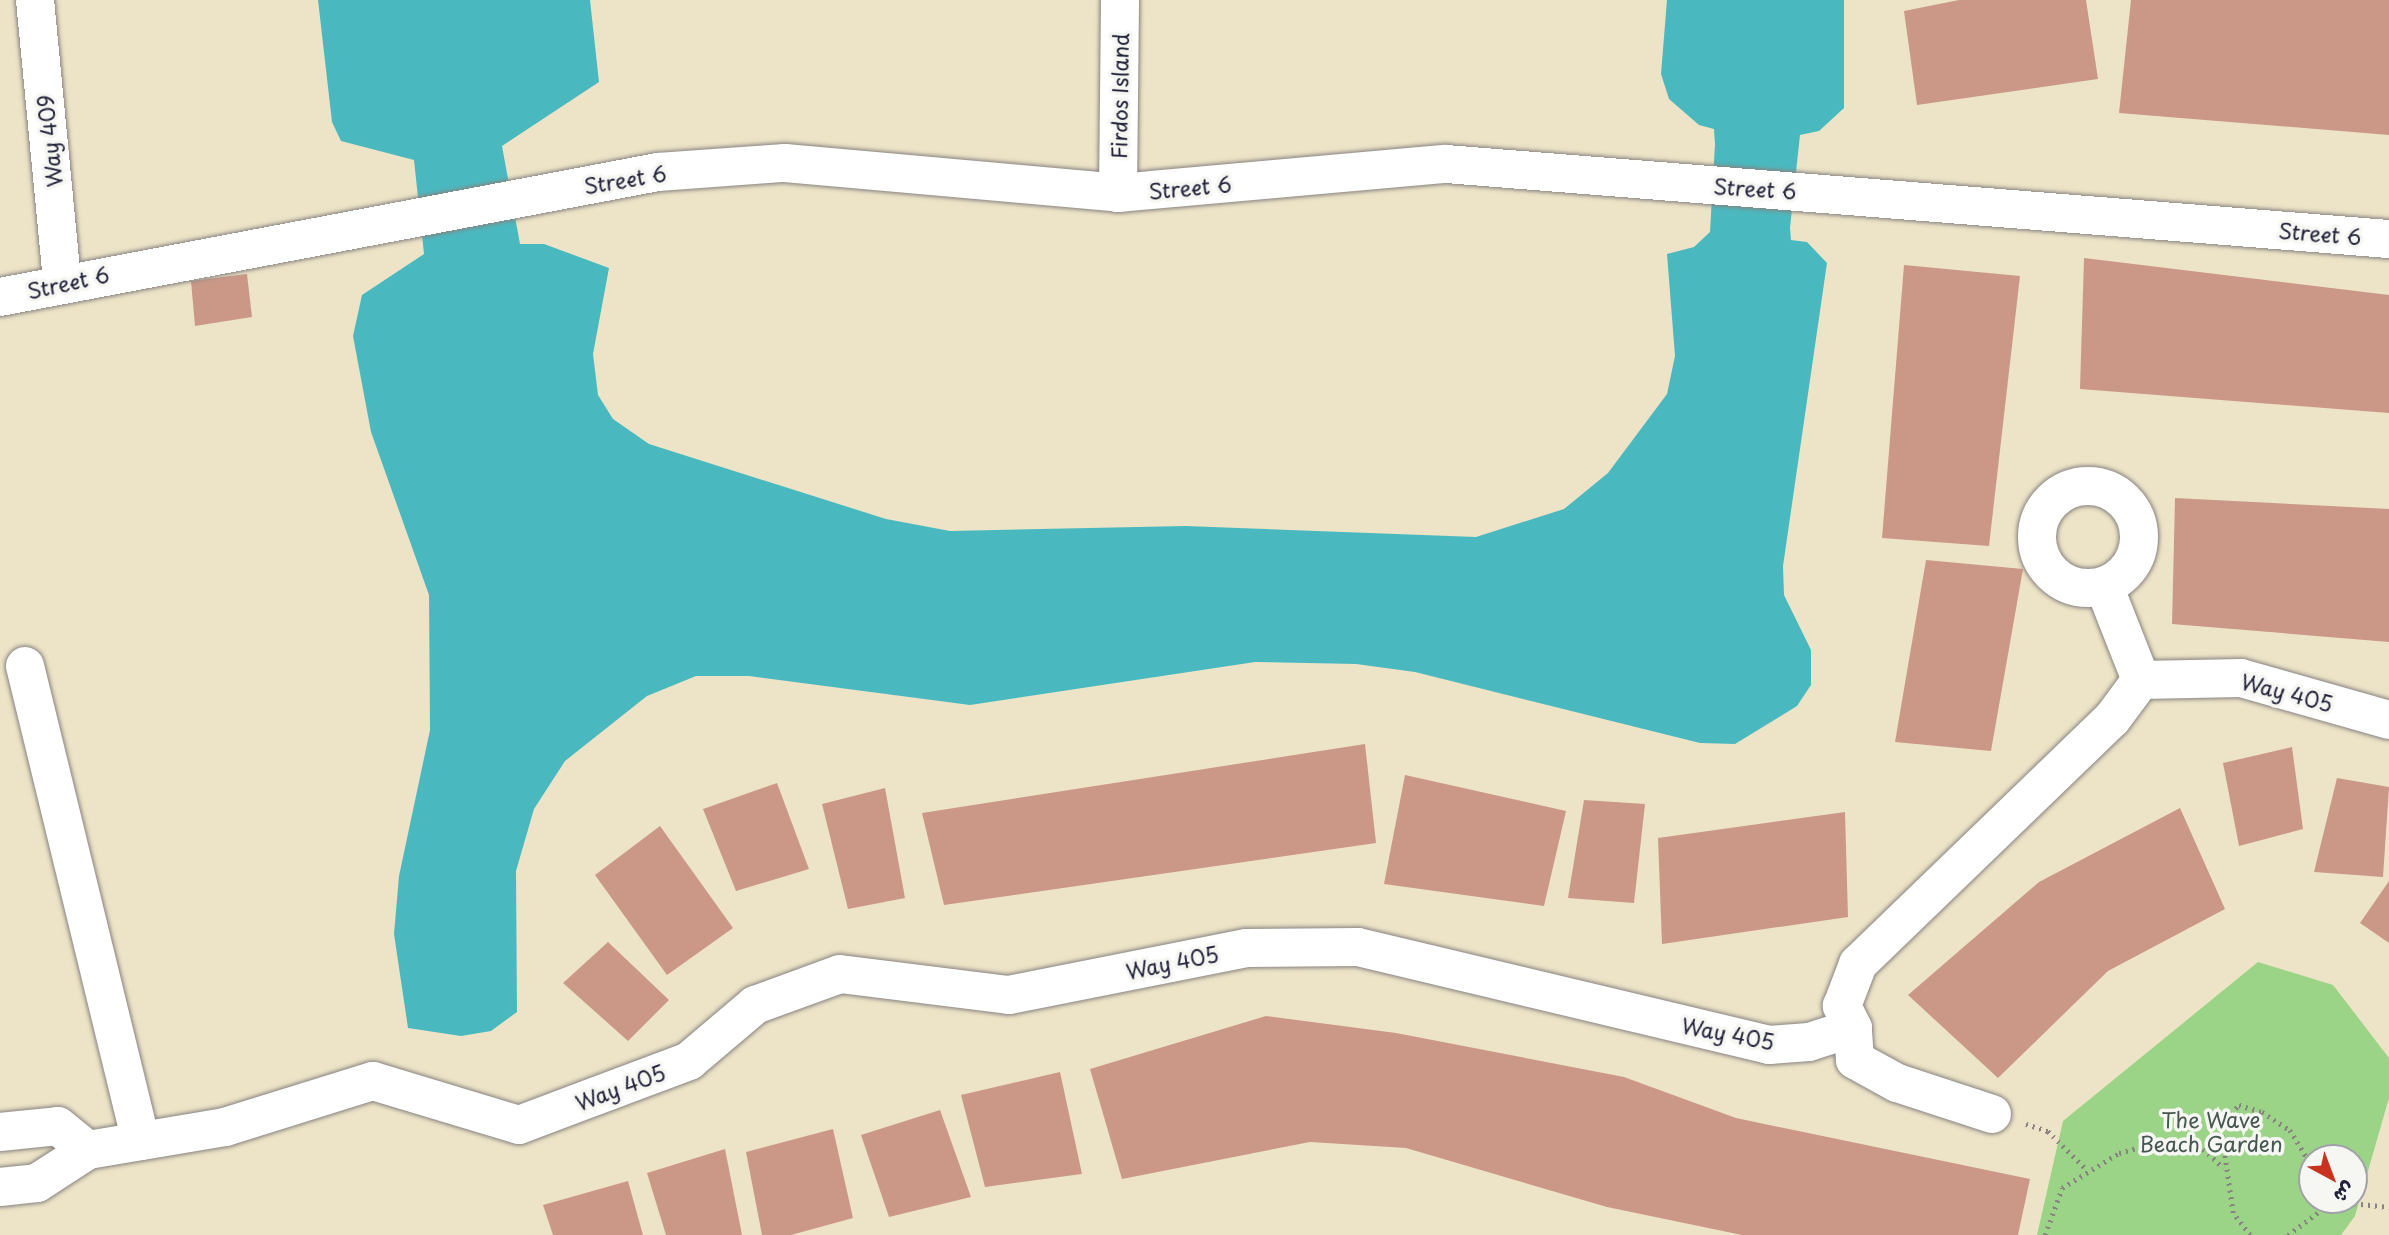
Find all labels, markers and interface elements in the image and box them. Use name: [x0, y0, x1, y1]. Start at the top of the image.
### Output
street label: Firdos Island: [1105, 33, 1133, 159]
street label: Way 409: [32, 93, 66, 189]
street label: Street 6: [581, 160, 669, 198]
street label: Street 6: [1147, 171, 1233, 203]
street label: Street 6: [1712, 172, 1798, 204]
street label: Street 6: [2277, 217, 2363, 249]
street label: Street 6: [24, 261, 112, 303]
street label: Way 405: [2238, 668, 2336, 716]
street label: Way 405: [1123, 941, 1221, 983]
street label: Way 405: [1679, 1012, 1777, 1054]
street label: Way 405: [571, 1059, 669, 1115]
park label: The Wave Beach Garden: [2140, 1106, 2282, 1156]
north arrow: [2298, 1144, 2368, 1214]
text: ش: [2328, 1176, 2363, 1211]

